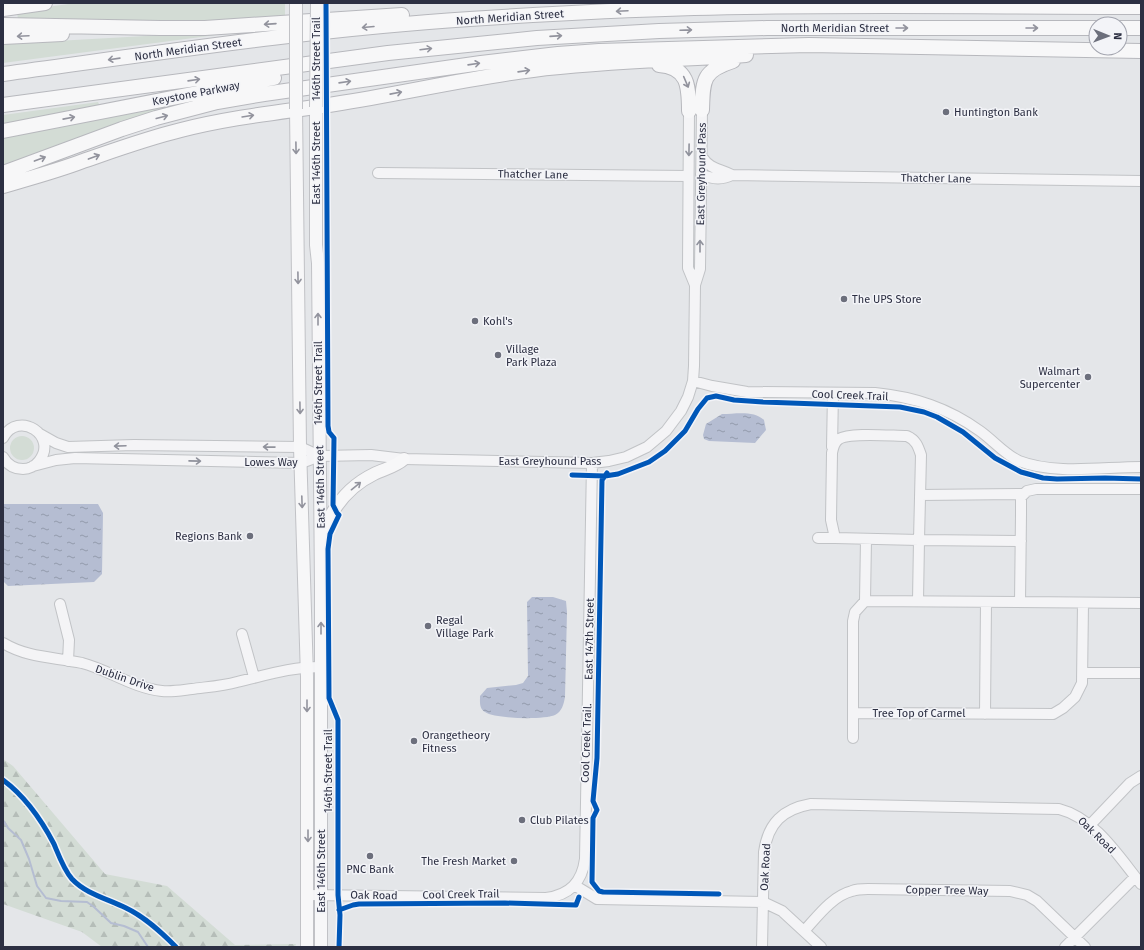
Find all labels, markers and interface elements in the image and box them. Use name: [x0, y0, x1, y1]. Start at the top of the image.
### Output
street label: North Meridian Street: [456, 7, 565, 28]
one-way arrow: [616, 7, 629, 14]
north arrow: [1088, 16, 1128, 56]
street label: 146th Street Trail: [310, 17, 323, 101]
one-way arrow: [264, 20, 277, 27]
street label: North Meridian Street: [781, 22, 889, 35]
one-way arrow: [362, 24, 375, 31]
one-way arrow: [895, 24, 908, 32]
one-way arrow: [1025, 24, 1038, 32]
one-way arrow: [679, 26, 692, 34]
text: N: [1111, 32, 1124, 40]
one-way arrow: [17, 33, 30, 40]
one-way arrow: [549, 33, 562, 40]
street label: North Meridian Street: [134, 36, 243, 63]
one-way arrow: [419, 45, 432, 53]
one-way arrow: [108, 55, 121, 63]
one-way arrow: [467, 60, 480, 68]
one-way arrow: [517, 67, 530, 75]
one-way arrow: [187, 76, 200, 84]
one-way arrow: [682, 76, 690, 88]
one-way arrow: [338, 78, 351, 86]
street label: Keystone Parkway: [151, 79, 242, 108]
one-way arrow: [389, 89, 402, 97]
place label: Huntington Bank: [954, 106, 1038, 119]
marker: Huntington Bank: [941, 107, 951, 117]
one-way arrow: [156, 112, 169, 120]
one-way arrow: [241, 112, 254, 120]
one-way arrow: [62, 114, 75, 122]
street label: East 146th Street: [310, 121, 323, 205]
street label: East Greyhound Pass: [694, 122, 709, 226]
one-way arrow: [293, 141, 300, 154]
one-way arrow: [685, 143, 693, 156]
one-way arrow: [87, 153, 99, 161]
one-way arrow: [33, 155, 46, 162]
street label: Thatcher Lane: [498, 167, 568, 182]
street label: Thatcher Lane: [901, 171, 971, 186]
one-way arrow: [696, 240, 704, 253]
one-way arrow: [294, 271, 302, 284]
place label: The UPS Store: [852, 293, 922, 306]
marker: The UPS Store: [839, 294, 849, 304]
one-way arrow: [314, 313, 322, 326]
place label: Kohl's: [483, 315, 513, 328]
marker: Kohl's: [470, 316, 480, 326]
street label: 146th Street Trail: [312, 341, 325, 425]
place label: Village Park Plaza: [506, 343, 557, 369]
marker: Village Park Plaza: [493, 350, 503, 360]
place label: Walmart Supercenter: [1020, 365, 1081, 391]
marker: Walmart Supercenter: [1083, 372, 1093, 382]
street label: Cool Creek Trail: [811, 388, 889, 403]
one-way arrow: [296, 401, 304, 414]
one-way arrow: [114, 442, 127, 449]
one-way arrow: [263, 443, 276, 451]
street label: East 146th Street: [313, 445, 328, 529]
street label: East Greyhound Pass: [499, 455, 601, 468]
street label: Lowes Way: [244, 456, 298, 469]
one-way arrow: [188, 457, 201, 465]
one-way arrow: [350, 481, 361, 490]
one-way arrow: [298, 495, 306, 508]
place label: Regions Bank: [175, 530, 242, 543]
marker: Regions Bank: [245, 531, 255, 541]
street label: East 147th Street: [582, 598, 597, 680]
place label: Regal Village Park: [436, 614, 494, 640]
marker: Regal Village Park: [423, 621, 433, 631]
one-way arrow: [317, 622, 325, 635]
street label: Dublin Drive: [94, 662, 156, 695]
one-way arrow: [303, 699, 311, 712]
street label: Cool Creek Trail.: [579, 703, 594, 783]
street label: Tree Top of Carmel: [872, 707, 966, 720]
street label: 146th Street Trail: [322, 729, 335, 813]
place label: Orangetheory Fitness: [422, 729, 491, 755]
marker: Orangetheory Fitness: [409, 736, 419, 746]
place label: Club Pilates: [530, 814, 589, 827]
street label: Oak Road: [1075, 814, 1118, 857]
marker: Club Pilates: [517, 815, 527, 825]
one-way arrow: [304, 829, 312, 842]
street label: East 146th Street: [315, 829, 328, 913]
street label: Oak Road: [758, 843, 773, 891]
marker: PNC Bank: [365, 851, 375, 861]
place label: The Fresh Market: [421, 855, 506, 868]
marker: The Fresh Market: [509, 856, 519, 866]
place label: PNC Bank: [346, 863, 394, 876]
street label: Copper Tree Way: [906, 883, 989, 898]
street label: Cool Creek Trail: [422, 887, 500, 902]
street label: Oak Road: [350, 889, 398, 902]

